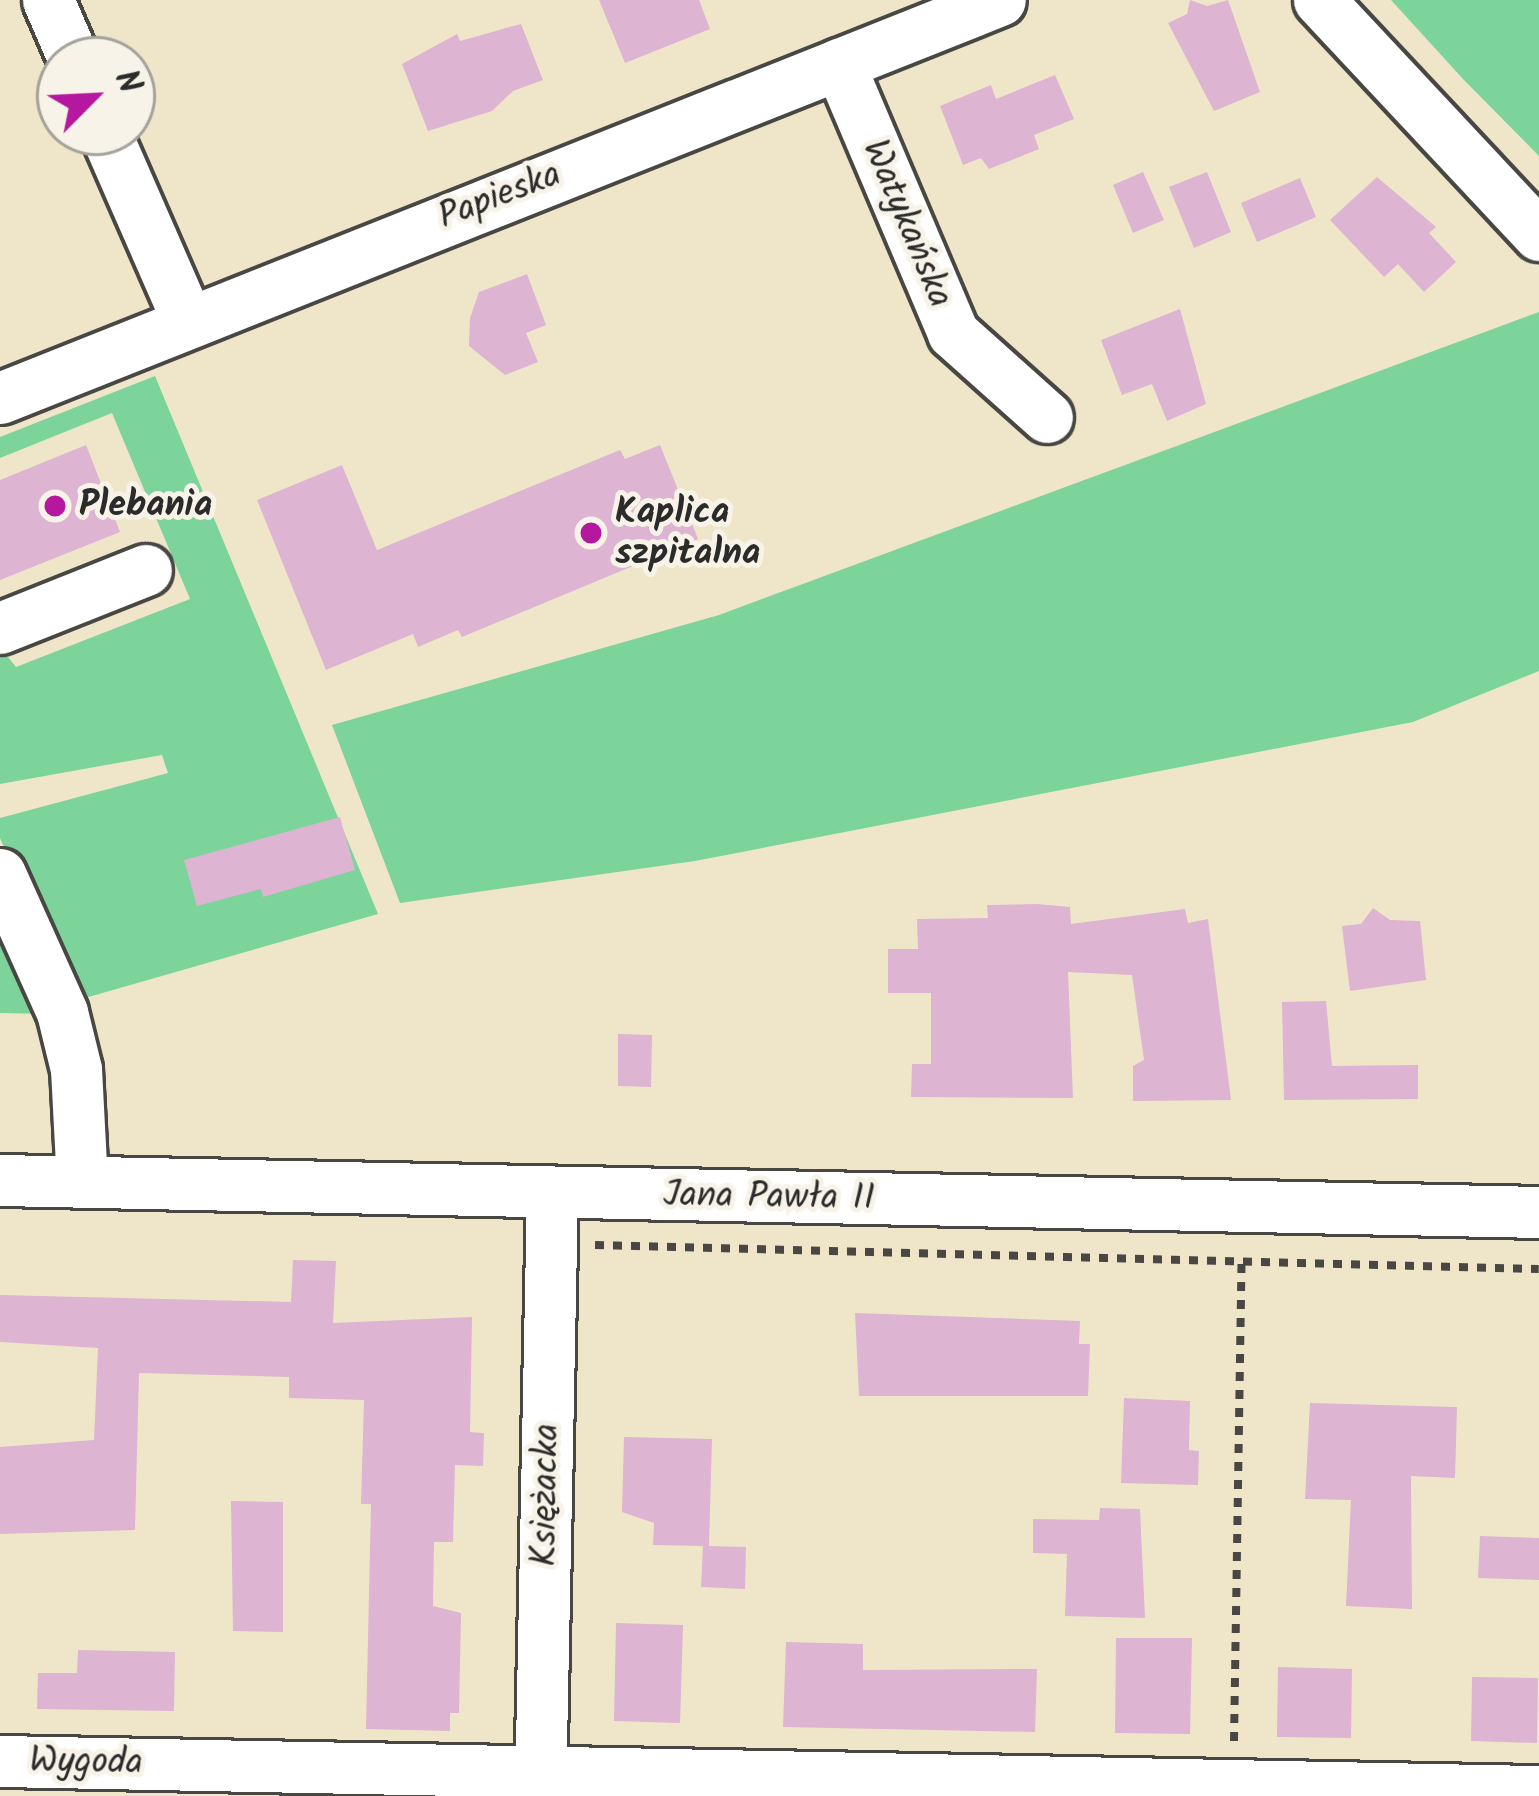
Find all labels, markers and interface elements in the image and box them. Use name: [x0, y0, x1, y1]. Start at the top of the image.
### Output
north arrow: [36, 36, 156, 156]
text: N: [98, 62, 155, 103]
street label: Watykańska: [851, 134, 961, 314]
street label: Papieska: [433, 154, 567, 240]
place label: Plebania: [79, 484, 212, 528]
place label: Kaplica szpitalna: [615, 490, 760, 575]
marker: Plebania: [42, 493, 68, 519]
marker: Kaplica szpitalna: [578, 520, 604, 546]
street label: Jana Pawła II: [663, 1175, 875, 1221]
street label: Księżacka: [524, 1423, 570, 1567]
street label: Wygoda: [29, 1740, 143, 1786]

